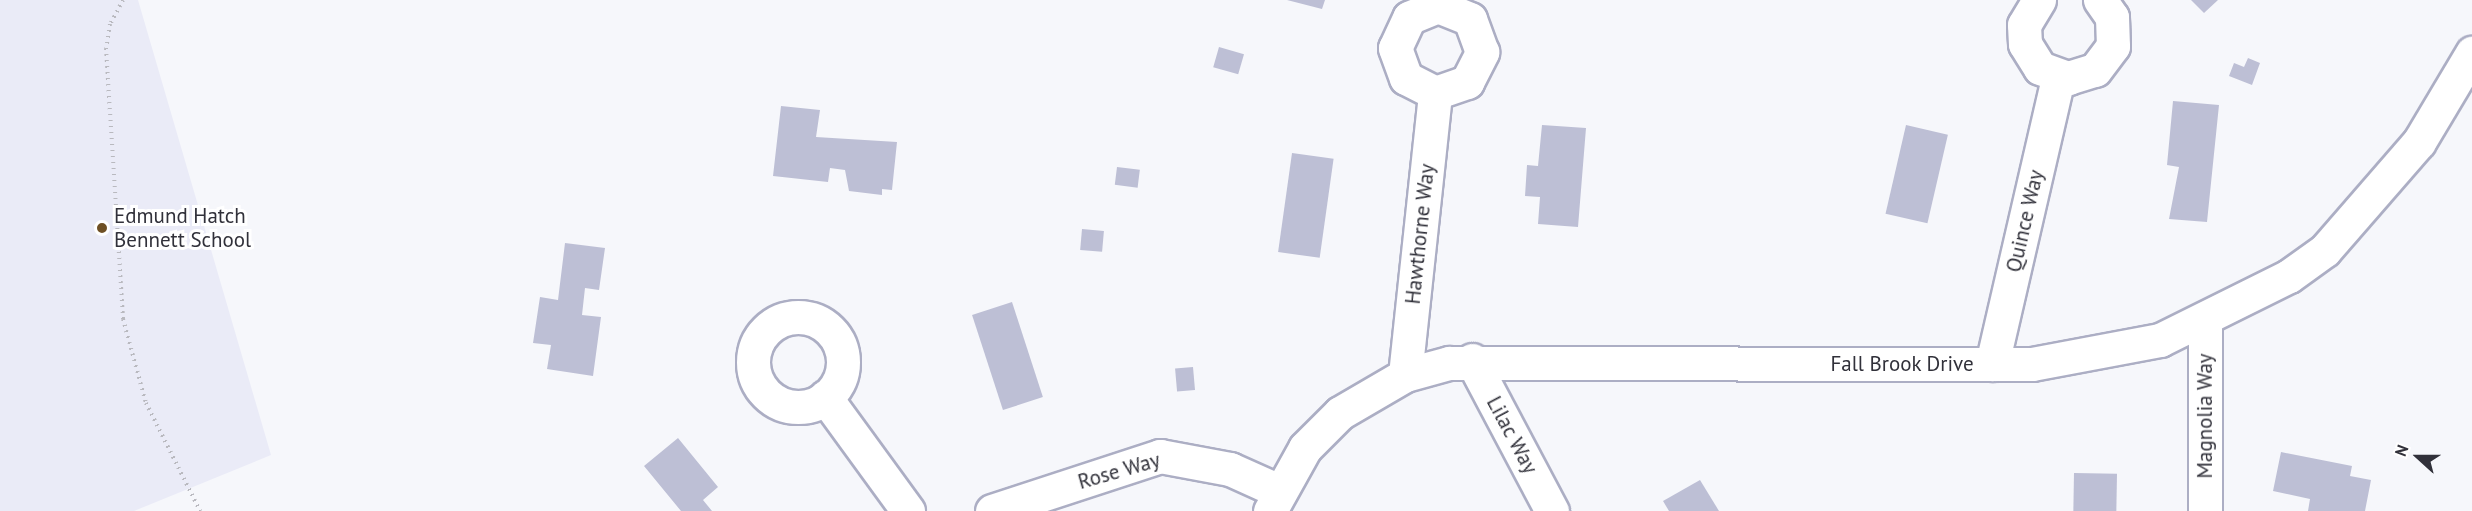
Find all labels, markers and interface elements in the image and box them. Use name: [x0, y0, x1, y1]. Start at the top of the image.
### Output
street label: Hawthorne Way: [1400, 162, 1440, 306]
street label: Quince Way: [2001, 167, 2049, 275]
place label: Edmund Hatch Bennett School: [114, 203, 251, 253]
marker: Edmund Hatch Bennett School: [95, 221, 109, 235]
street label: Fall Brook Drive: [1830, 351, 1974, 377]
street label: Magnolia Way: [2192, 353, 2218, 479]
street label: Lilac Way: [1481, 392, 1543, 478]
north arrow: [2388, 427, 2448, 487]
text: N: [2390, 442, 2412, 459]
street label: Rose Way: [1075, 447, 1163, 495]

